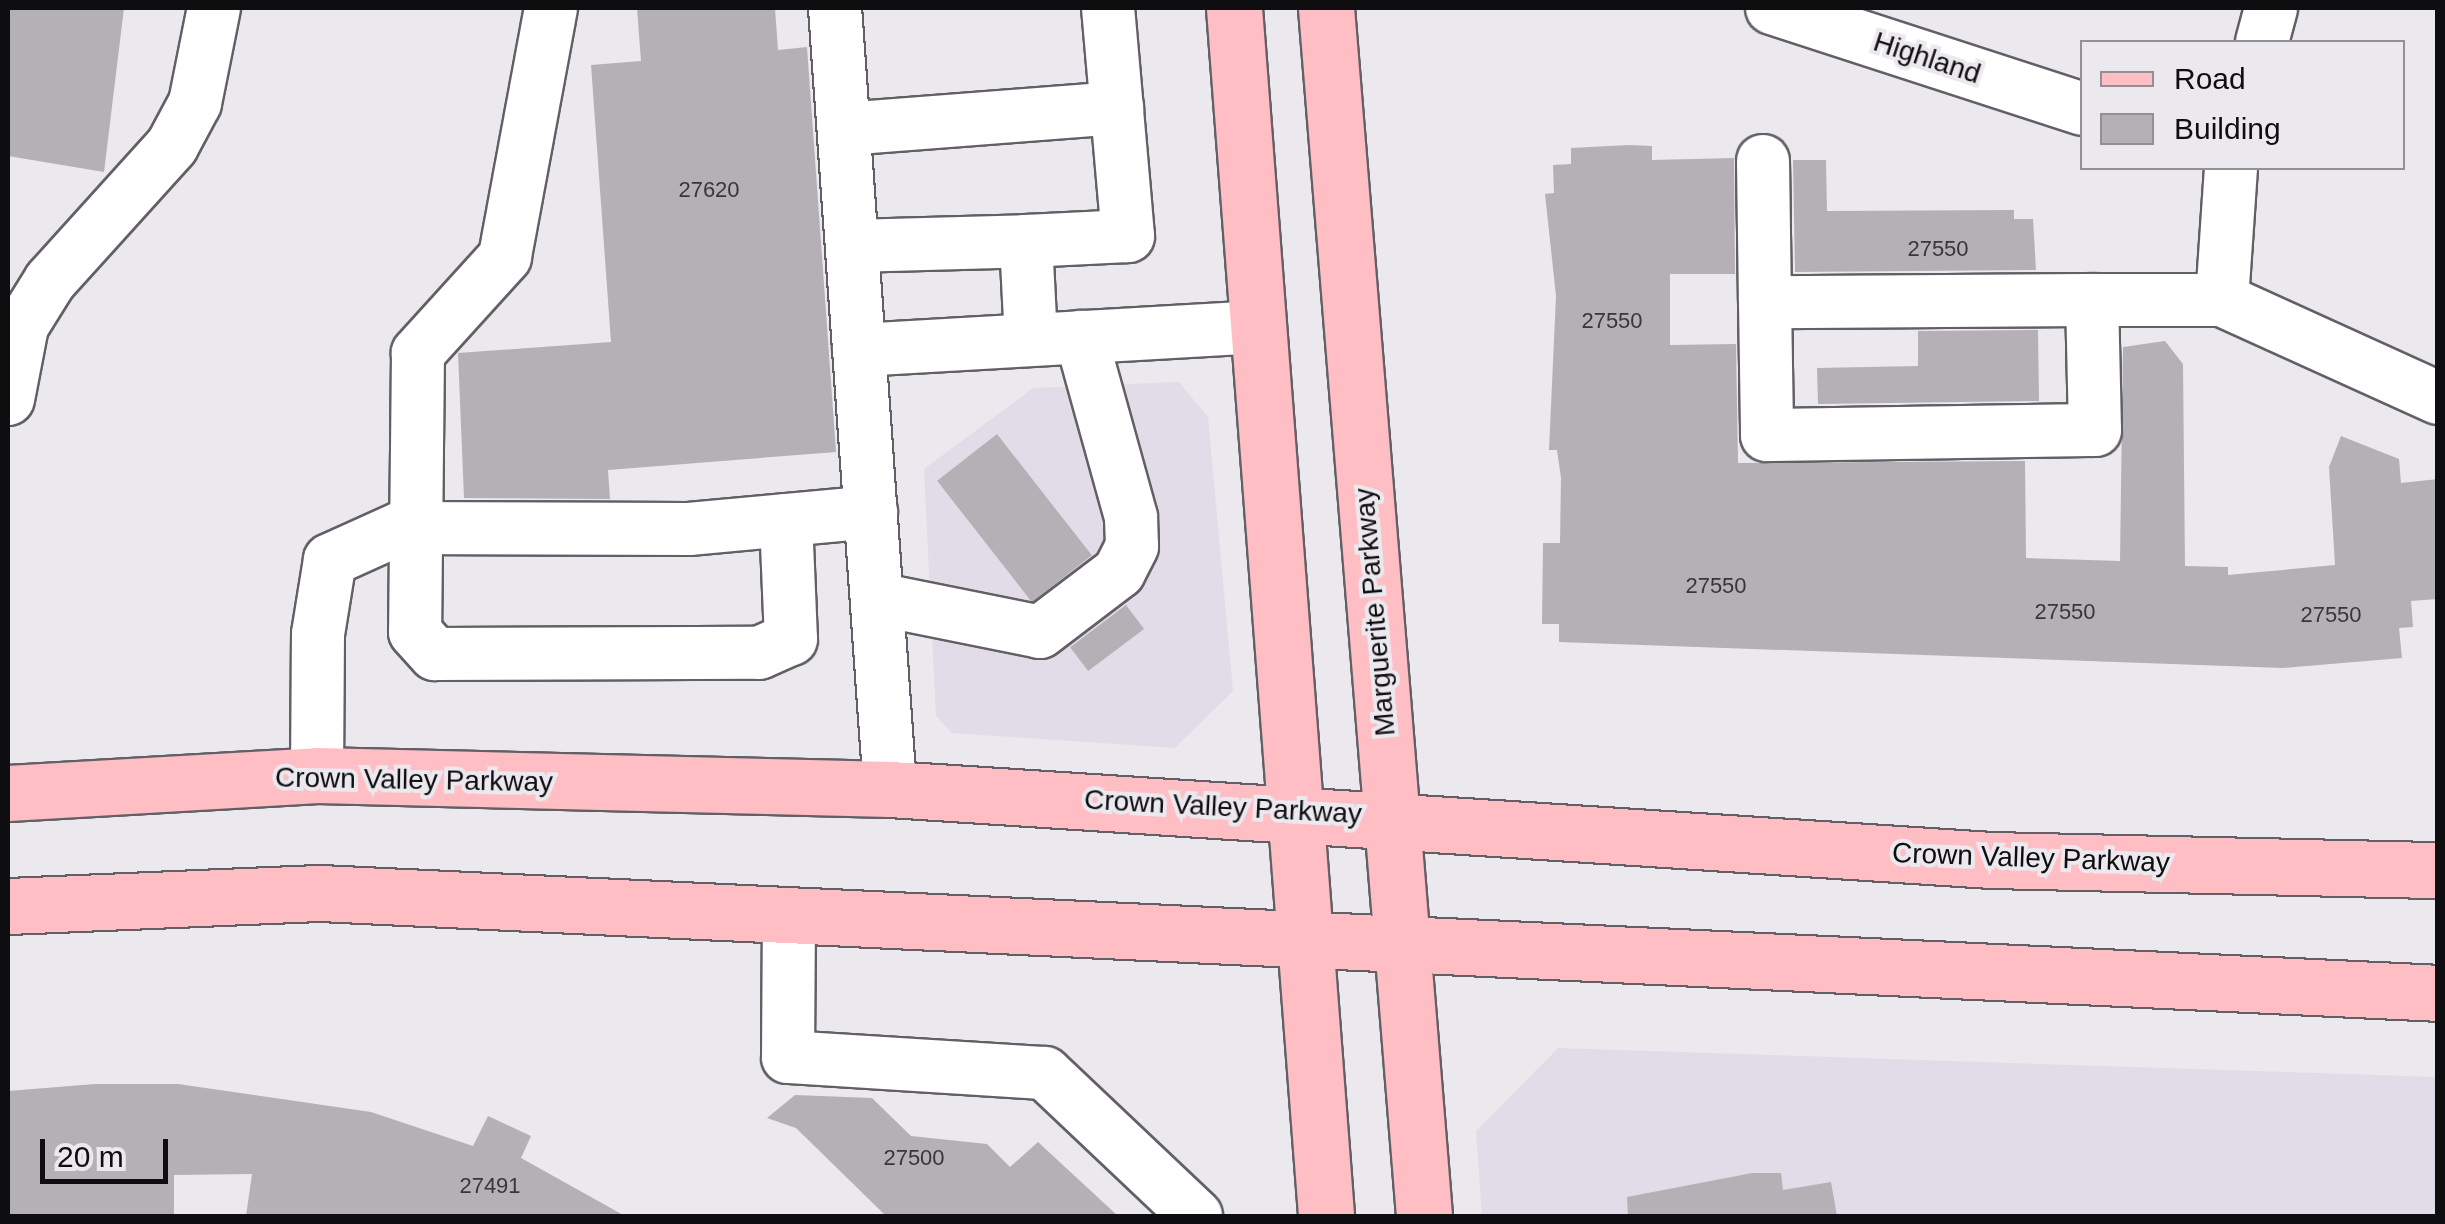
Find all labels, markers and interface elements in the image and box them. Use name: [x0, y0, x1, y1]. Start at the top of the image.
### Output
street label: Highland: [1869, 25, 1985, 91]
legend: [2080, 40, 2405, 170]
text: Road: [2174, 62, 2246, 95]
text: Building: [2174, 112, 2281, 145]
house number: 27620: [678, 177, 740, 203]
house number: 27550: [1907, 236, 1969, 262]
house number: 27550: [1581, 308, 1643, 334]
street label: Marguerite Parkway: [1347, 487, 1403, 737]
house number: 27550: [1685, 573, 1747, 599]
house number: 27550: [2034, 599, 2096, 625]
house number: 27550: [2300, 602, 2362, 628]
street label: Crown Valley Parkway: [275, 761, 553, 799]
street label: Crown Valley Parkway: [1083, 783, 1363, 831]
street label: Crown Valley Parkway: [1891, 836, 2171, 880]
scale bar: [45, 1119, 172, 1181]
text: 20 m: [57, 1140, 124, 1173]
house number: 27500: [883, 1145, 945, 1171]
house number: 27491: [459, 1173, 521, 1199]

